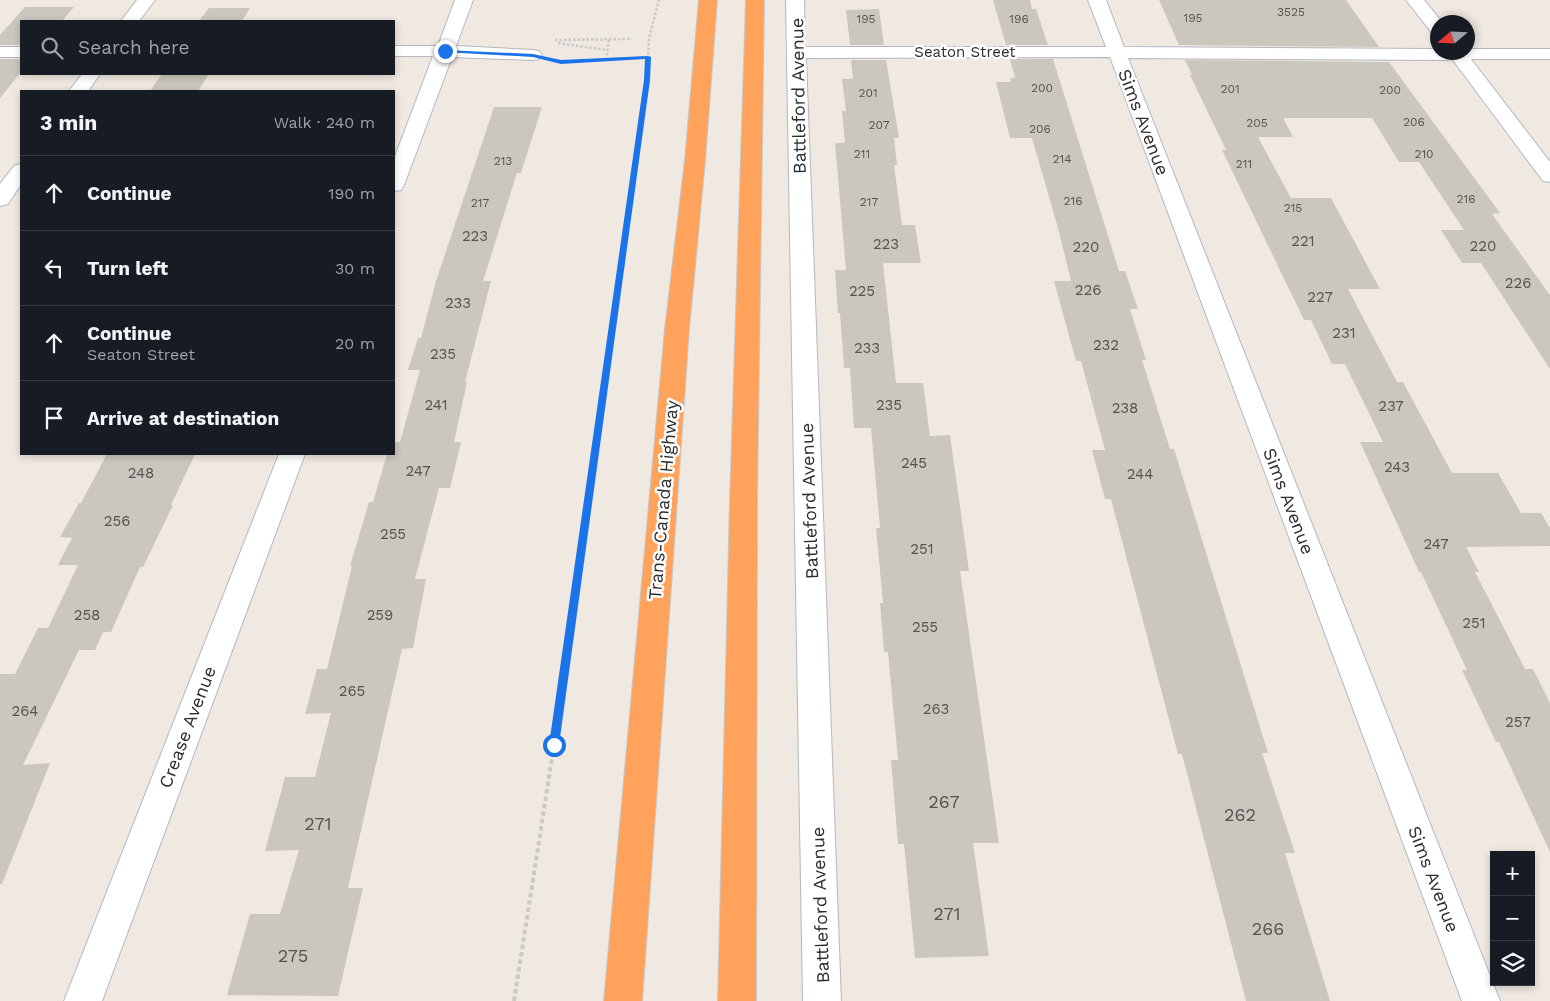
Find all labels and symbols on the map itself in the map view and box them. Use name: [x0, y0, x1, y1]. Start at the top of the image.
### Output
house number: 3525: [1277, 5, 1305, 19]
house number: 195: [1183, 11, 1203, 25]
house number: 195: [856, 12, 876, 26]
house number: 196: [1009, 12, 1029, 26]
north arrow: [1430, 15, 1475, 60]
street label: Battleford Avenue: [786, 18, 810, 174]
route end: [434, 40, 457, 63]
street label: Seaton Street: [914, 43, 1016, 61]
street label: Sims Avenue: [1114, 66, 1174, 178]
house number: 200: [1031, 81, 1053, 95]
house number: 201: [1220, 82, 1240, 96]
house number: 200: [1379, 83, 1401, 97]
house number: 201: [858, 86, 878, 100]
house number: 206: [1403, 115, 1425, 129]
house number: 205: [1246, 116, 1268, 130]
house number: 207: [869, 118, 890, 132]
house number: 206: [1029, 122, 1051, 136]
house number: 211: [854, 147, 870, 161]
house number: 210: [1414, 147, 1434, 161]
house number: 214: [1052, 152, 1072, 166]
house number: 213: [494, 154, 512, 168]
house number: 211: [1236, 157, 1252, 171]
house number: 216: [1457, 192, 1475, 206]
house number: 216: [1064, 194, 1082, 208]
house number: 217: [860, 195, 878, 209]
house number: 217: [471, 196, 489, 210]
house number: 215: [1284, 201, 1302, 215]
house number: 223: [462, 227, 488, 245]
house number: 221: [1291, 232, 1315, 250]
house number: 223: [873, 235, 899, 253]
house number: 220: [1470, 237, 1496, 255]
house number: 220: [1073, 238, 1099, 256]
house number: 226: [1505, 274, 1531, 292]
house number: 226: [1075, 281, 1101, 299]
house number: 225: [849, 282, 875, 300]
house number: 227: [1307, 288, 1333, 306]
house number: 233: [445, 294, 471, 312]
house number: 231: [1332, 324, 1356, 342]
house number: 232: [1093, 336, 1119, 354]
house number: 233: [854, 339, 880, 357]
house number: 235: [430, 345, 456, 363]
house number: 241: [424, 396, 448, 414]
house number: 235: [876, 396, 902, 414]
house number: 237: [1378, 397, 1404, 415]
street label: Trans-Canada Highway: [644, 399, 682, 601]
house number: 238: [1112, 399, 1138, 417]
street label: Battleford Avenue: [796, 422, 822, 580]
street label: Sims Avenue: [1259, 445, 1319, 557]
house number: 245: [901, 454, 927, 472]
house number: 243: [1384, 458, 1410, 476]
house number: 247: [405, 462, 431, 480]
house number: 248: [128, 464, 154, 482]
house number: 244: [1127, 465, 1153, 483]
house number: 256: [104, 512, 130, 530]
house number: 255: [380, 525, 406, 543]
house number: 247: [1423, 535, 1449, 553]
house number: 251: [910, 540, 934, 558]
house number: 258: [74, 606, 100, 624]
house number: 259: [367, 606, 393, 624]
house number: 251: [1462, 614, 1486, 632]
house number: 255: [912, 618, 938, 636]
street label: Crease Avenue: [154, 663, 220, 791]
house number: 265: [339, 682, 365, 700]
house number: 263: [923, 700, 949, 718]
house number: 264: [11, 702, 39, 720]
house number: 257: [1505, 713, 1531, 731]
route start: [543, 734, 566, 757]
house number: 267: [928, 791, 960, 812]
house number: 262: [1224, 804, 1256, 825]
house number: 271: [304, 813, 332, 834]
street label: Sims Avenue: [1404, 823, 1464, 935]
street label: Battleford Avenue: [807, 826, 833, 984]
house number: 271: [933, 903, 961, 924]
house number: 266: [1252, 918, 1284, 939]
house number: 275: [278, 945, 308, 966]

